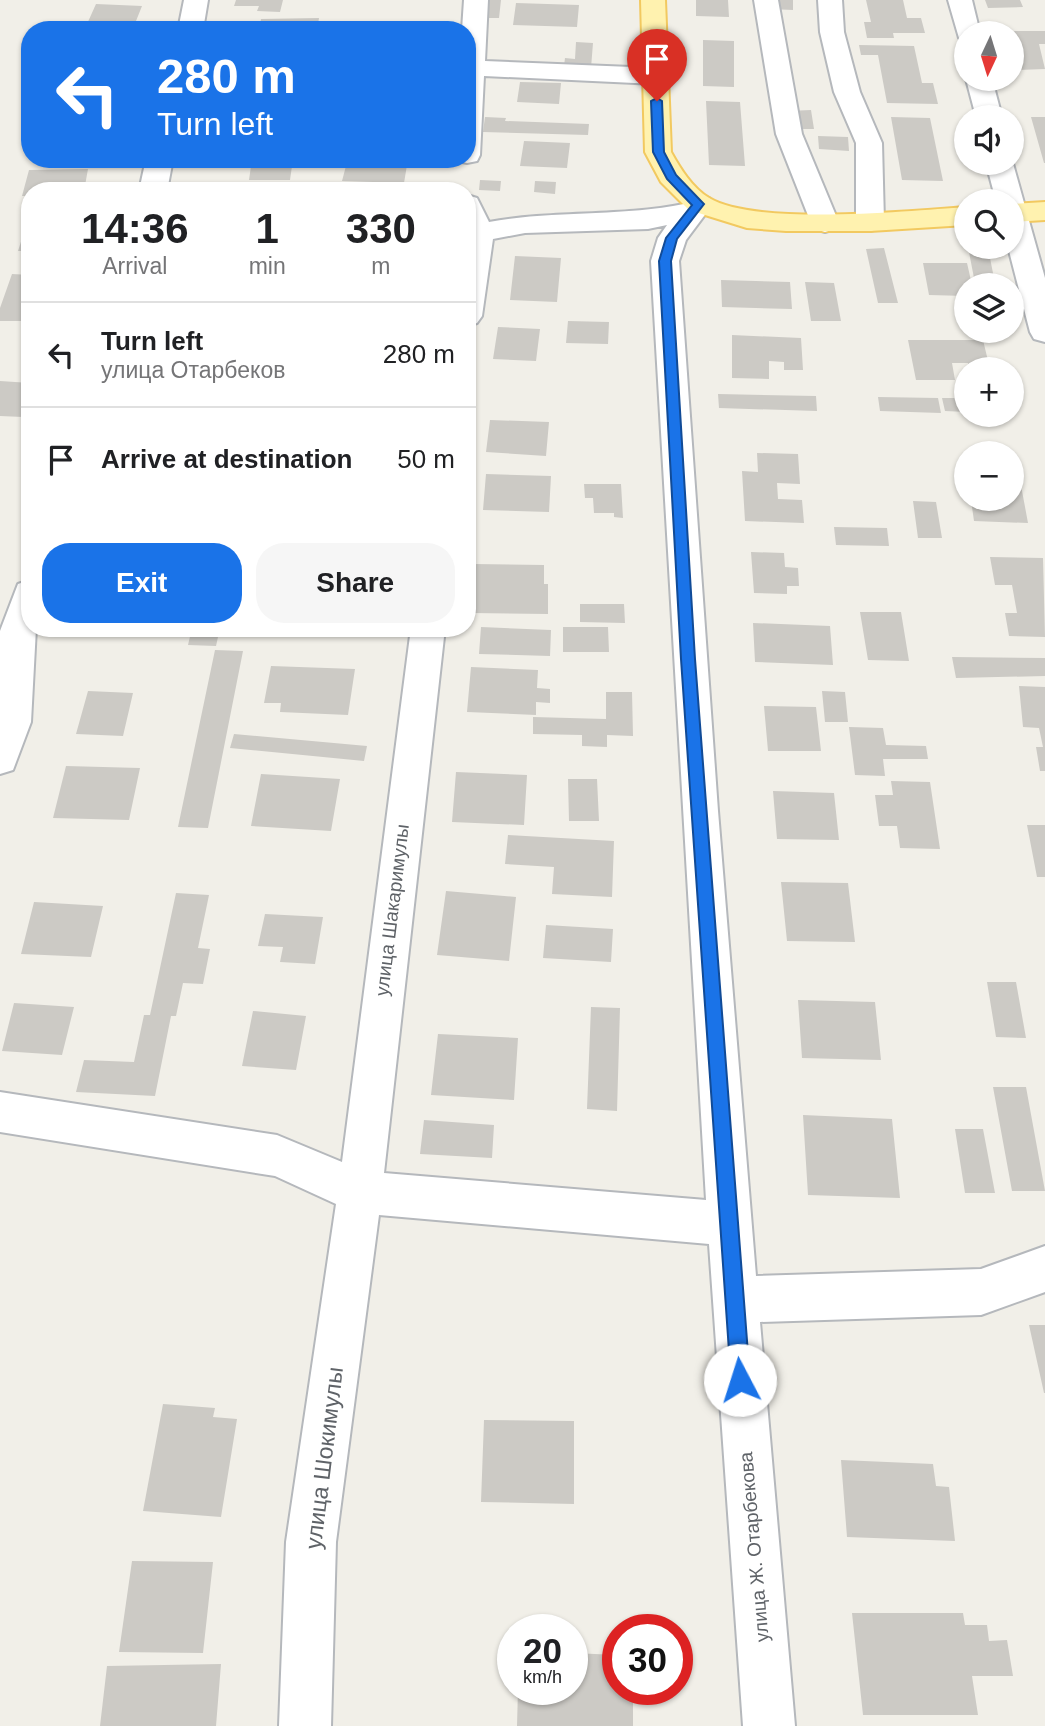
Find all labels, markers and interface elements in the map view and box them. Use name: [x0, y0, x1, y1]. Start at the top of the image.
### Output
north arrow: [954, 21, 1024, 91]
map controls: [954, 21, 1024, 511]
pin: [627, 29, 687, 101]
icon: arrive: [638, 40, 676, 78]
icon: left: [42, 49, 133, 140]
text: 280 m: [157, 49, 296, 103]
button: sound: [954, 105, 1024, 175]
text: Turn left: [157, 106, 273, 142]
button: search: [954, 189, 1024, 259]
text: 14:36: [81, 205, 189, 252]
text: 1: [255, 205, 279, 252]
text: 330: [346, 205, 416, 252]
text: Arrival: [102, 253, 167, 279]
text: min: [249, 253, 286, 279]
text: m: [371, 253, 390, 279]
button: layers: [954, 273, 1024, 343]
text: Turn left: [101, 326, 203, 356]
icon: left: [42, 336, 80, 374]
text: 280 m: [383, 339, 455, 369]
text: улица Отарбеков: [101, 357, 285, 383]
button: +: [954, 357, 1024, 427]
icon: arrive: [42, 441, 80, 479]
button: −: [954, 441, 1024, 511]
text: Arrive at destination: [101, 444, 352, 474]
text: 50 m: [397, 444, 455, 474]
button: Exit: [42, 543, 242, 623]
button: Share: [256, 543, 455, 623]
street label: улица Шакаримулы: [371, 823, 413, 997]
position arrow: [703, 1343, 777, 1417]
street label: улица Шокимулы: [300, 1365, 348, 1551]
street label: улица Ж. Отарбекова: [735, 1451, 773, 1643]
speed limit sign: 30: [602, 1614, 693, 1705]
text: 20: [523, 1631, 562, 1670]
text: km/h: [523, 1667, 562, 1687]

